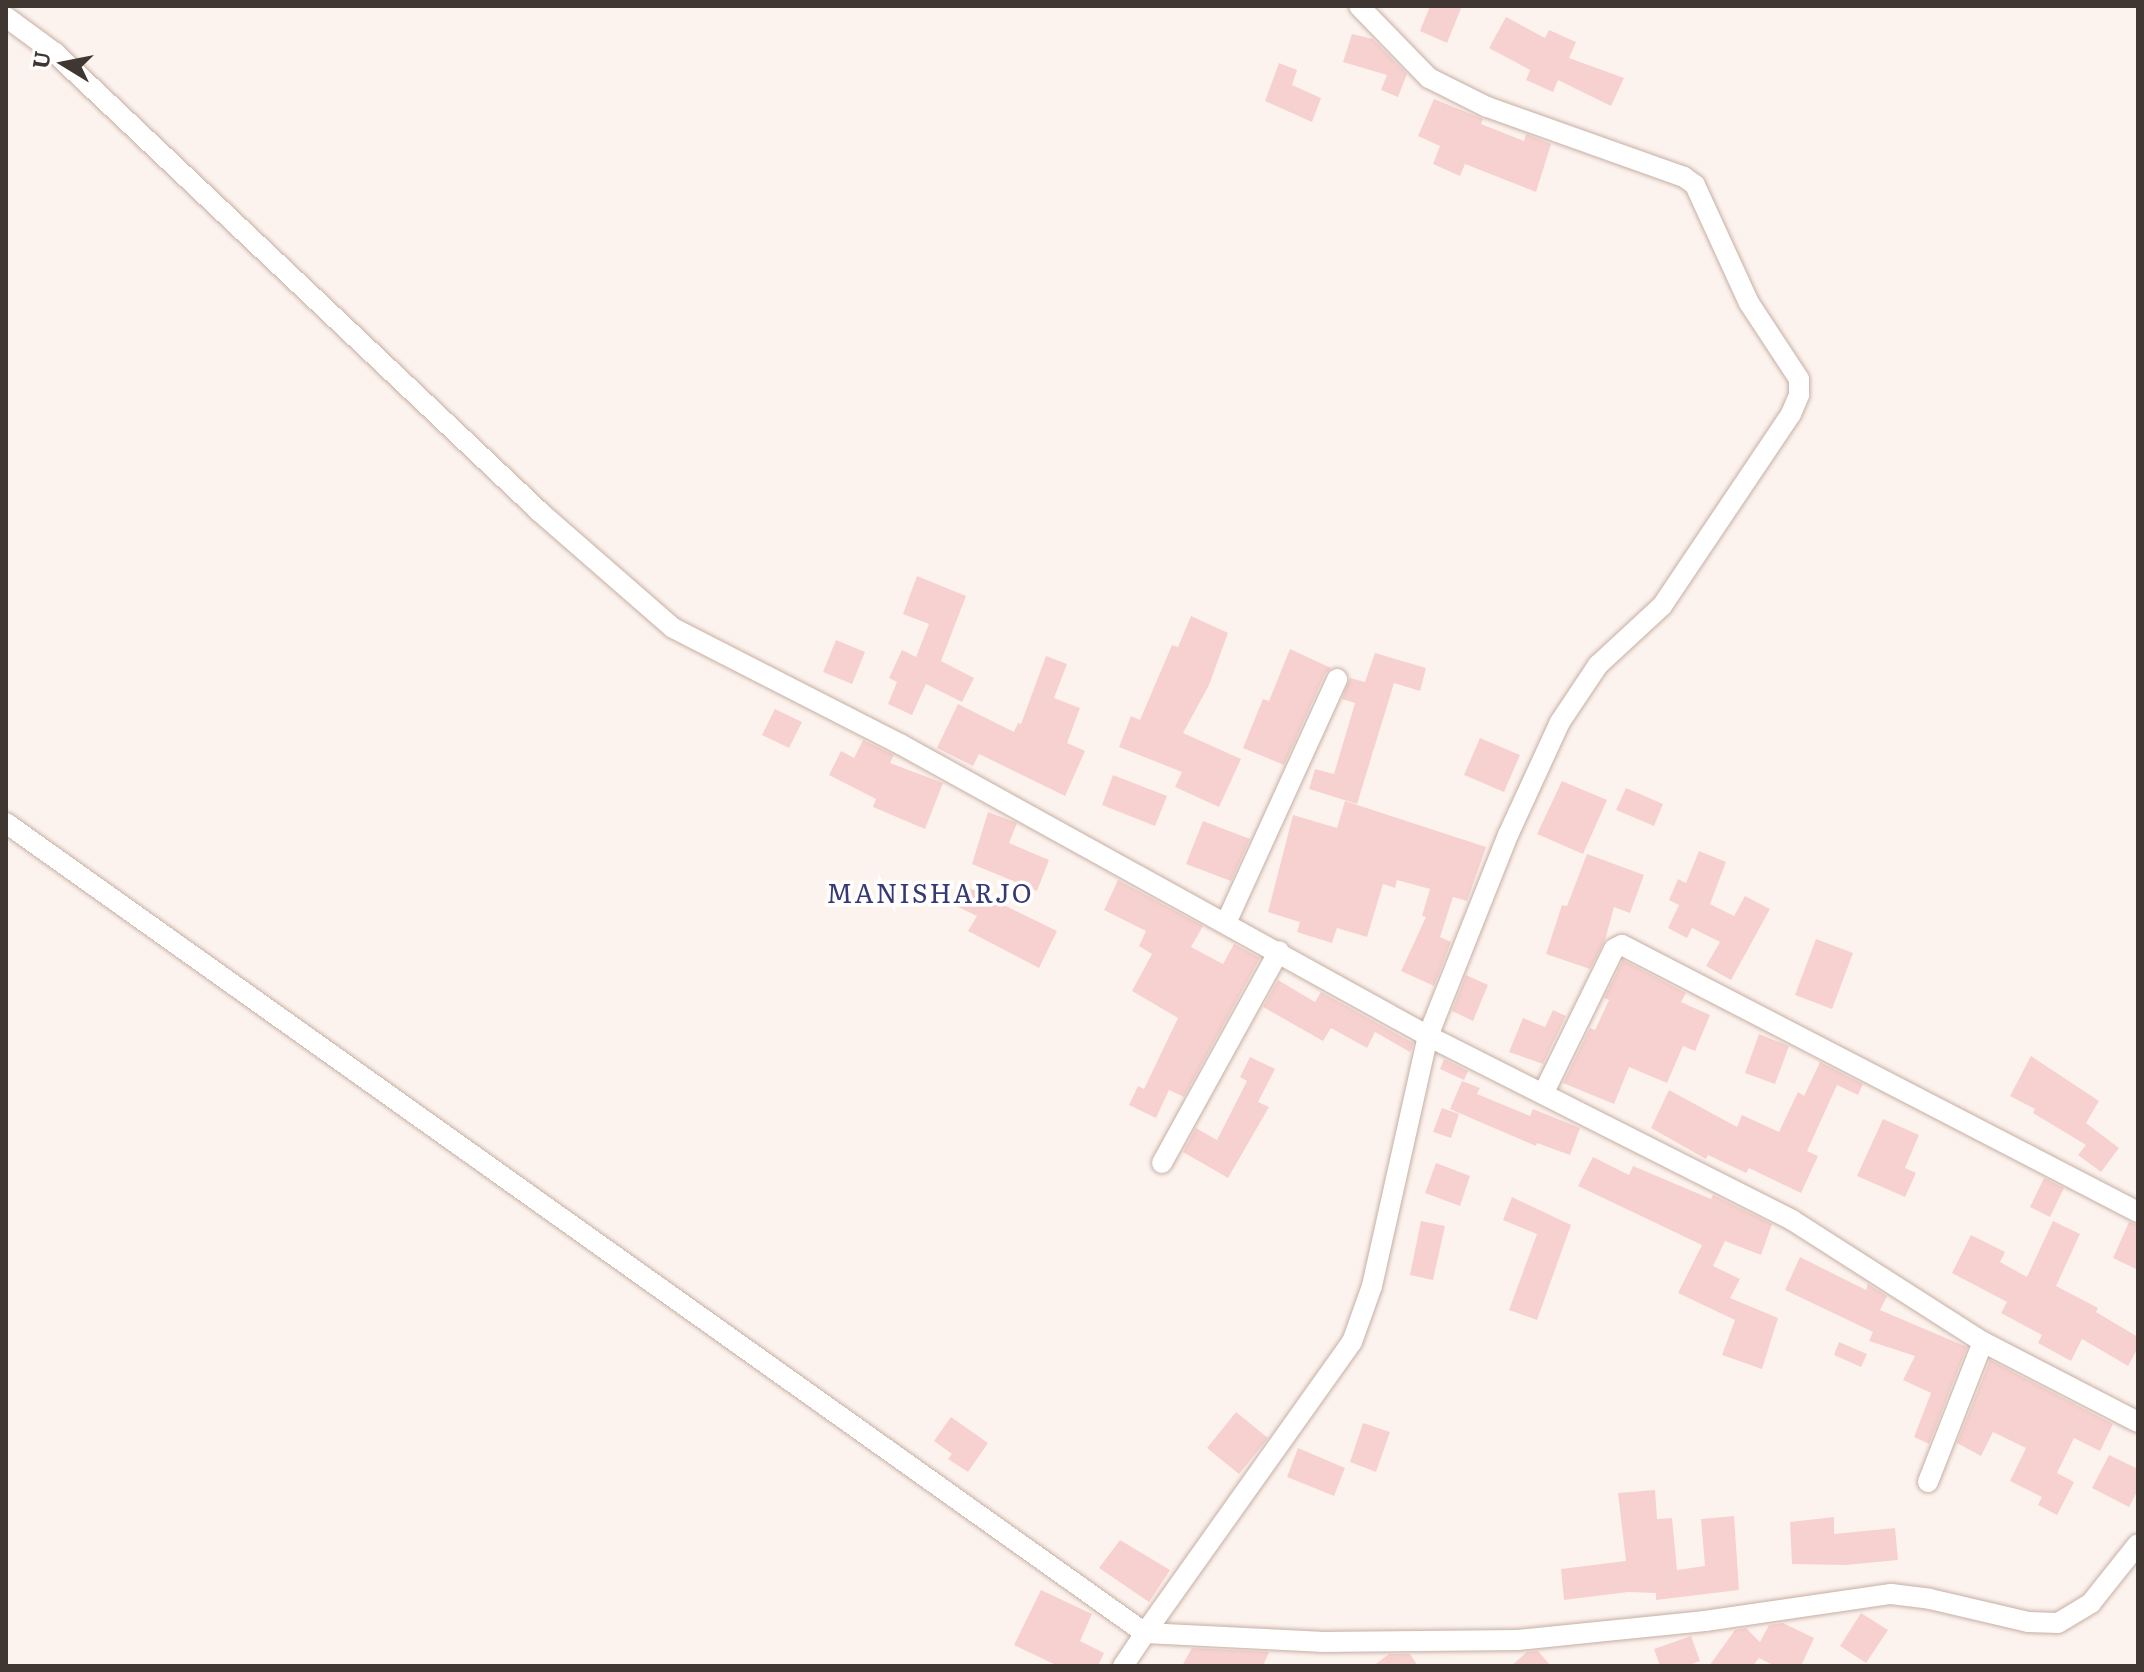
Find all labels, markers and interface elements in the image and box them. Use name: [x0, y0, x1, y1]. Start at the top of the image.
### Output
north arrow: [24, 24, 104, 104]
text: U: [22, 48, 58, 71]
district label: MANISHARJO: [826, 876, 1034, 908]

